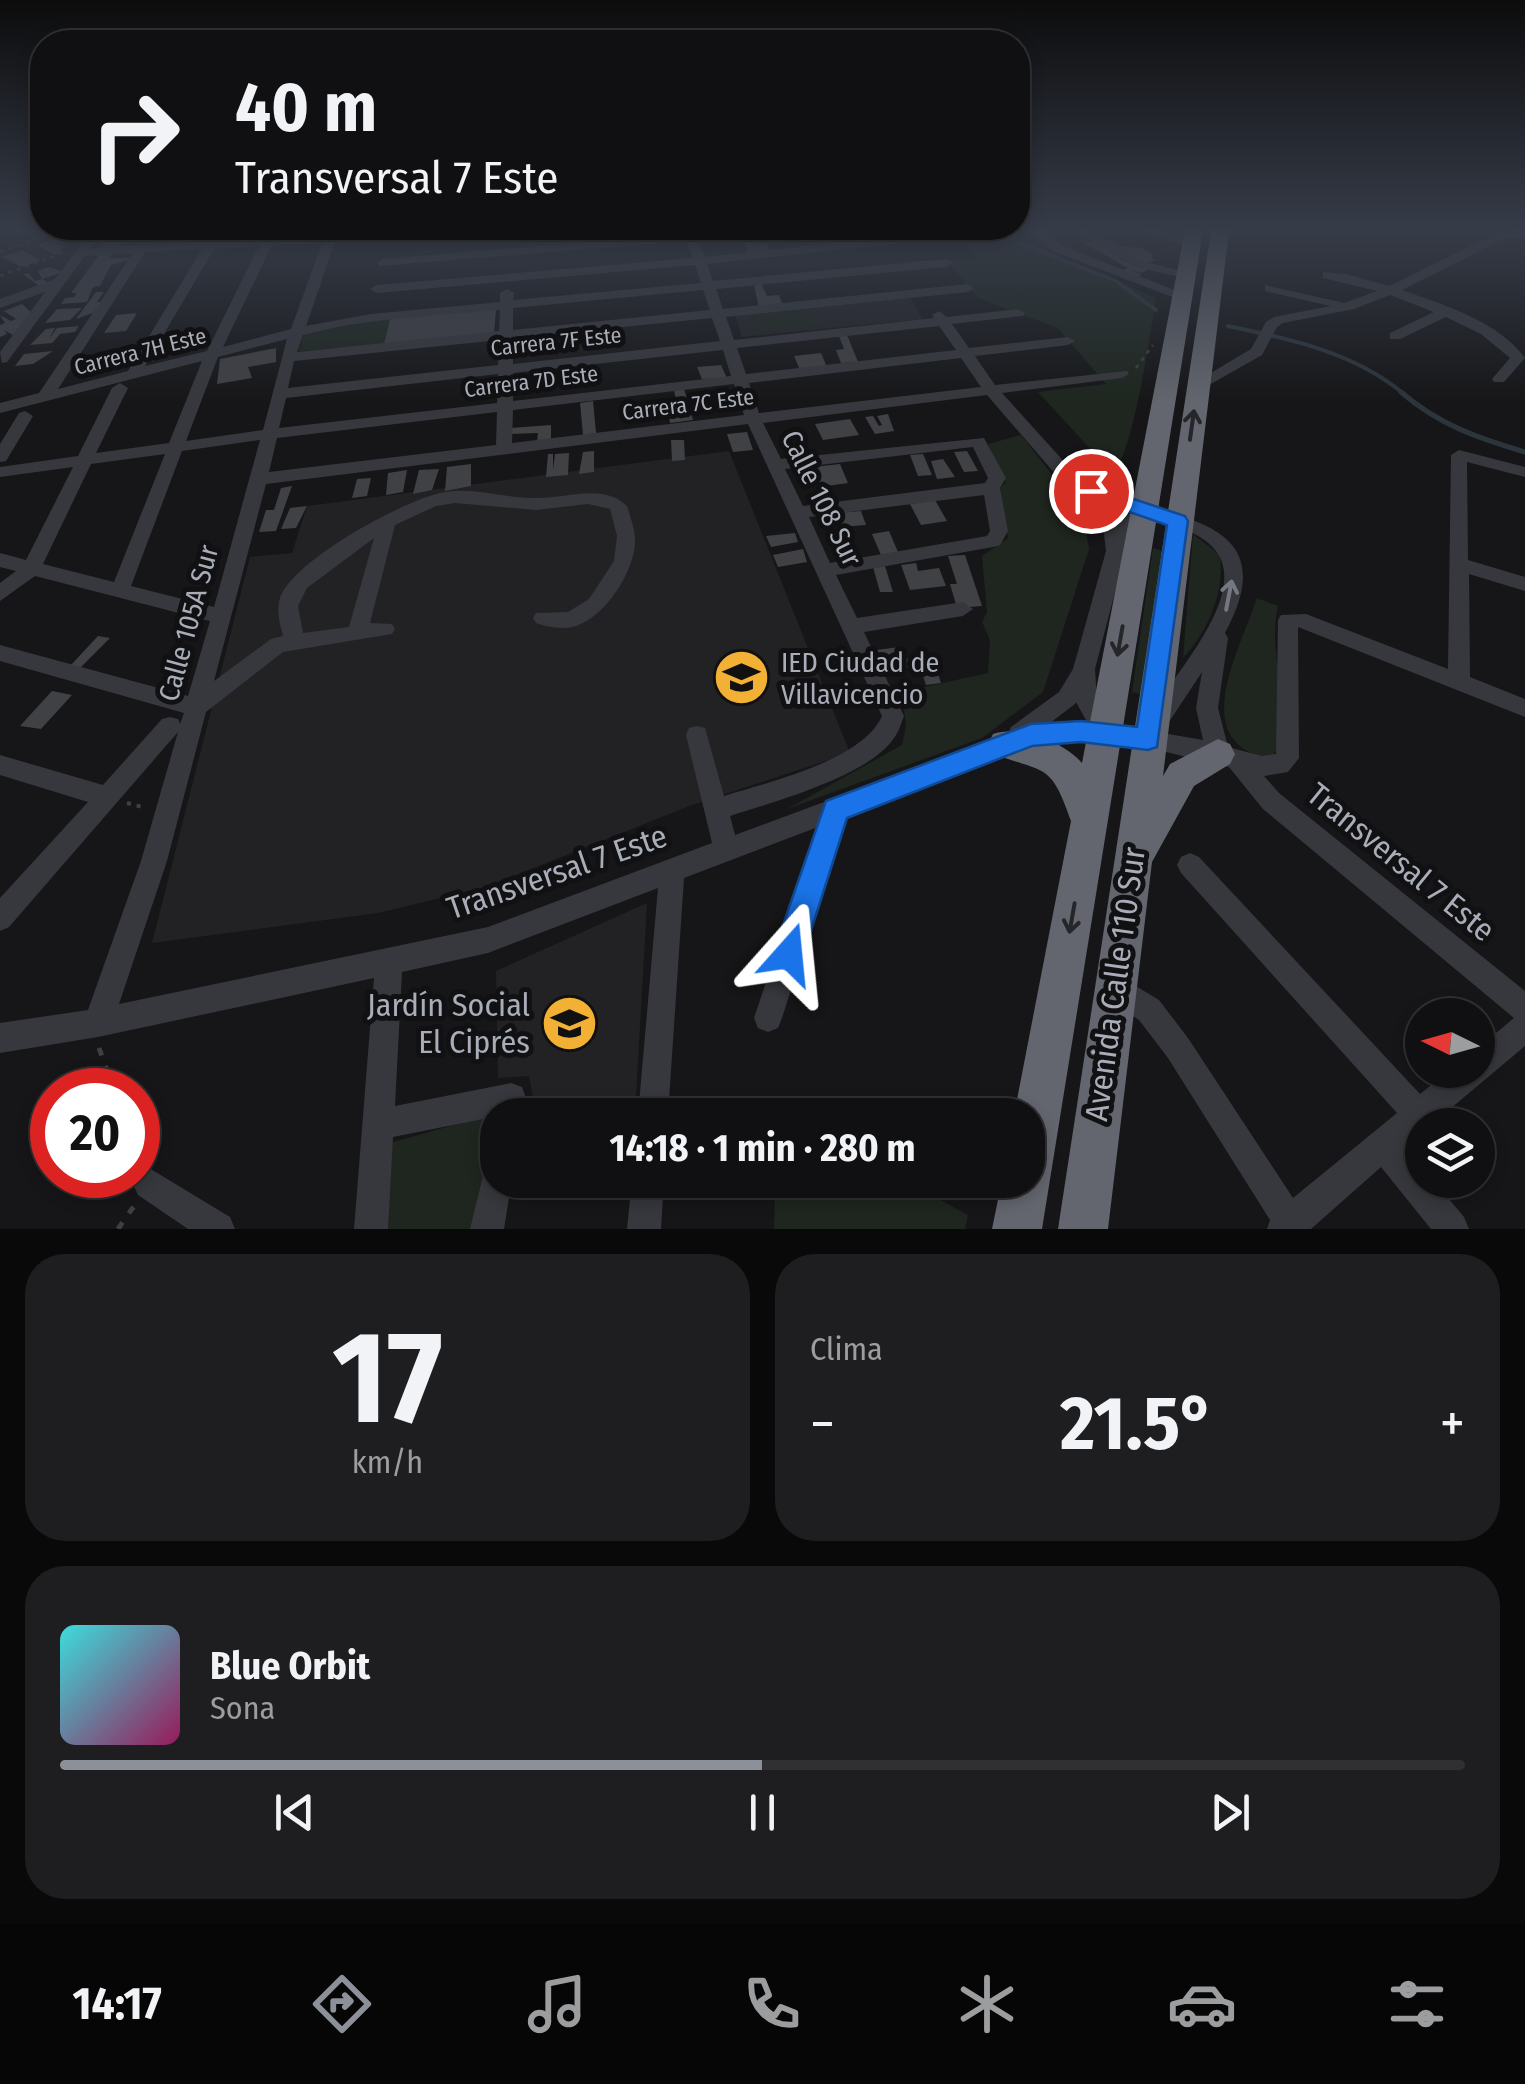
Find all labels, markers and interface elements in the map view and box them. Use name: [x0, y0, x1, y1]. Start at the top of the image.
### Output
text: 40 m: [235, 66, 377, 150]
icon: right: [70, 70, 200, 200]
text: Transversal 7 Este: [235, 151, 558, 205]
street label: Carrera 7F Este: [489, 321, 623, 362]
street label: Carrera 7H Este: [71, 322, 209, 381]
street label: Carrera 7D Este: [463, 360, 599, 403]
street label: Carrera 7C Este: [621, 383, 756, 426]
one-way arrow: [1183, 409, 1201, 441]
street label: Calle 108 Sur: [775, 425, 869, 572]
pin: [1049, 449, 1134, 534]
icon: arrive: [1064, 464, 1119, 519]
street label: Calle 105A Sur: [152, 541, 225, 705]
one-way arrow: [1221, 580, 1240, 612]
one-way arrow: [1110, 625, 1129, 657]
place label: IED Ciudad de Villavicencio: [781, 646, 939, 711]
school or university icon: IED Ciudad de Villavicencio: [712, 648, 772, 708]
street label: Transversal 7 Este: [1300, 775, 1502, 949]
street label: Transversal 7 Este: [442, 817, 672, 927]
street label: Avenida Calle 110 Sur: [1077, 845, 1153, 1123]
position arrow: [737, 902, 841, 1006]
one-way arrow: [1062, 902, 1081, 934]
place label: Jardín Social El Ciprés: [367, 986, 530, 1061]
school or university icon: Jardín Social El Ciprés: [539, 993, 599, 1053]
north arrow: [1405, 998, 1495, 1088]
map controls: [1405, 998, 1495, 1198]
speed limit sign: 20: [30, 1068, 160, 1198]
button: layers: [1405, 1108, 1495, 1198]
text: 14:18 · 1 min · 280 m: [609, 1125, 916, 1171]
text: 17: [332, 1300, 443, 1456]
text: Clima: [810, 1330, 883, 1368]
text: 21.5°: [1060, 1379, 1215, 1469]
text: −: [810, 1391, 835, 1457]
text: +: [1440, 1391, 1465, 1457]
text: km/h: [352, 1443, 423, 1481]
text: Blue Orbit: [210, 1643, 370, 1689]
text: Sona: [210, 1689, 275, 1727]
icon: previous: [267, 1785, 322, 1840]
icon: pause: [735, 1785, 790, 1840]
icon: next: [1203, 1785, 1258, 1840]
icon: directions: [307, 1969, 377, 2039]
icon: music: [522, 1969, 592, 2039]
icon: phone: [737, 1969, 807, 2039]
icon: climate: [952, 1969, 1022, 2039]
icon: car: [1167, 1969, 1237, 2039]
icon: filters: [1382, 1969, 1452, 2039]
text: 14:17: [73, 1977, 162, 2031]

